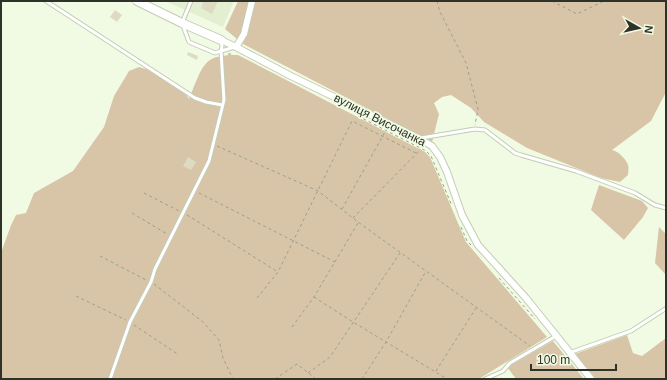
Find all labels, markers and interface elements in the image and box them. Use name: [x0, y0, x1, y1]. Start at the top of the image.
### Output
north arrow: [619, 8, 659, 48]
text: N: [642, 25, 655, 34]
street label: вулиця Височанка: [332, 91, 429, 149]
scale bar: [531, 346, 616, 372]
text: 100 m: [537, 353, 570, 367]

